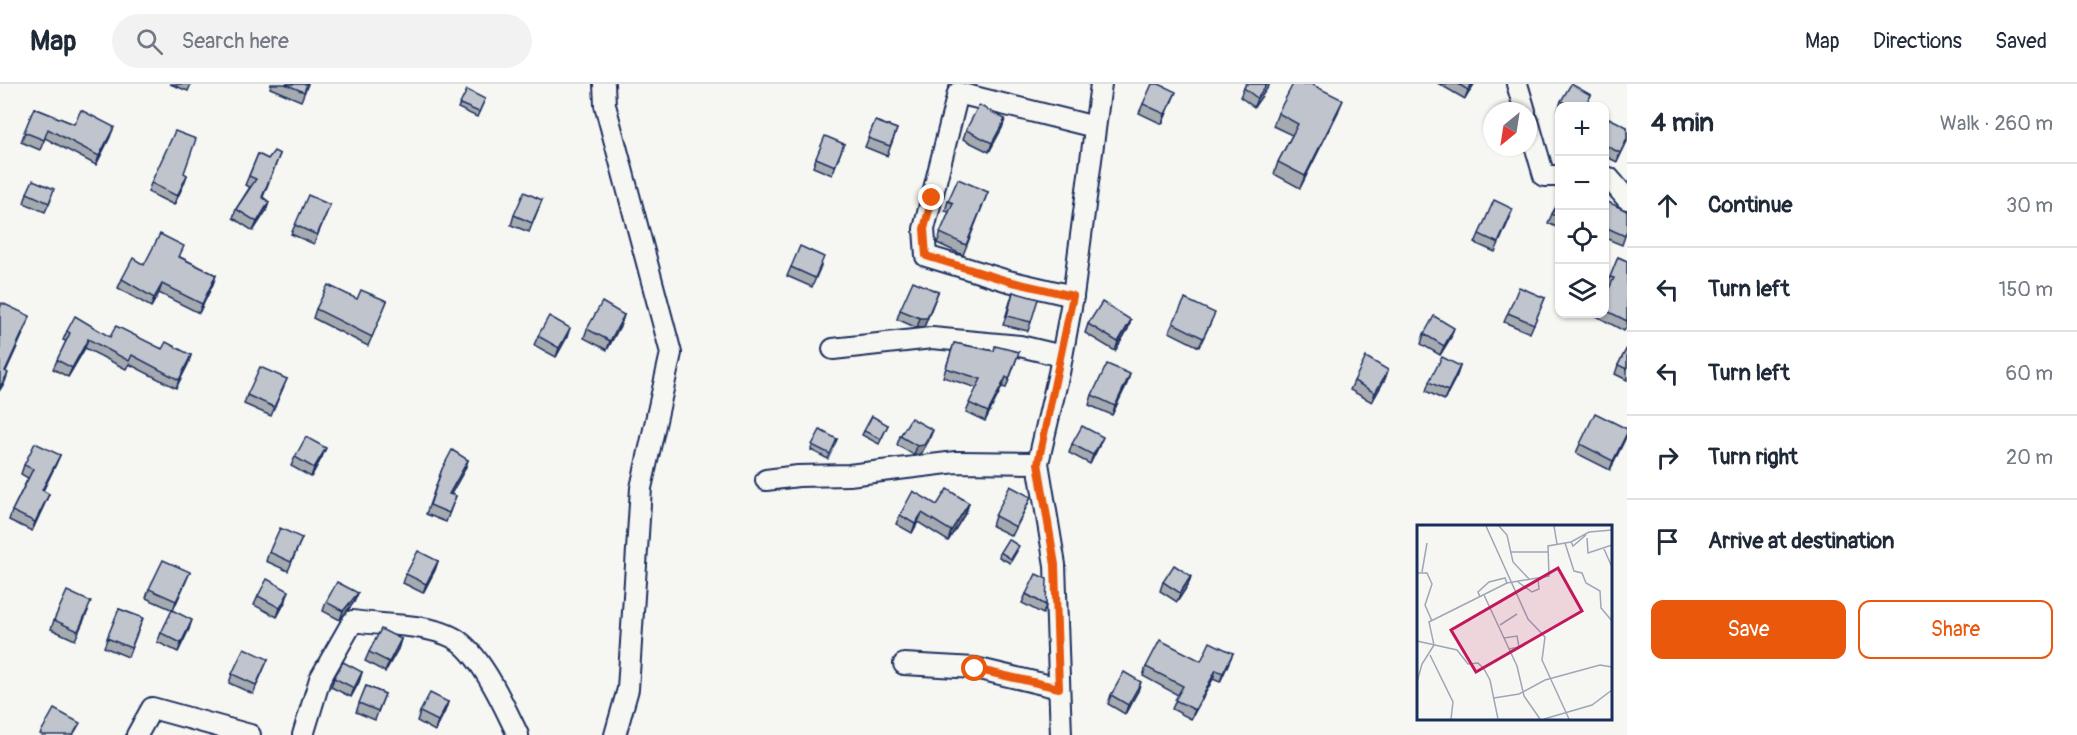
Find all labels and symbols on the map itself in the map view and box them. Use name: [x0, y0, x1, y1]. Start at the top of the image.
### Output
north arrow: [1483, 102, 1537, 156]
route end: [918, 184, 944, 210]
inset map: [1417, 525, 1612, 720]
route start: [961, 655, 987, 681]

